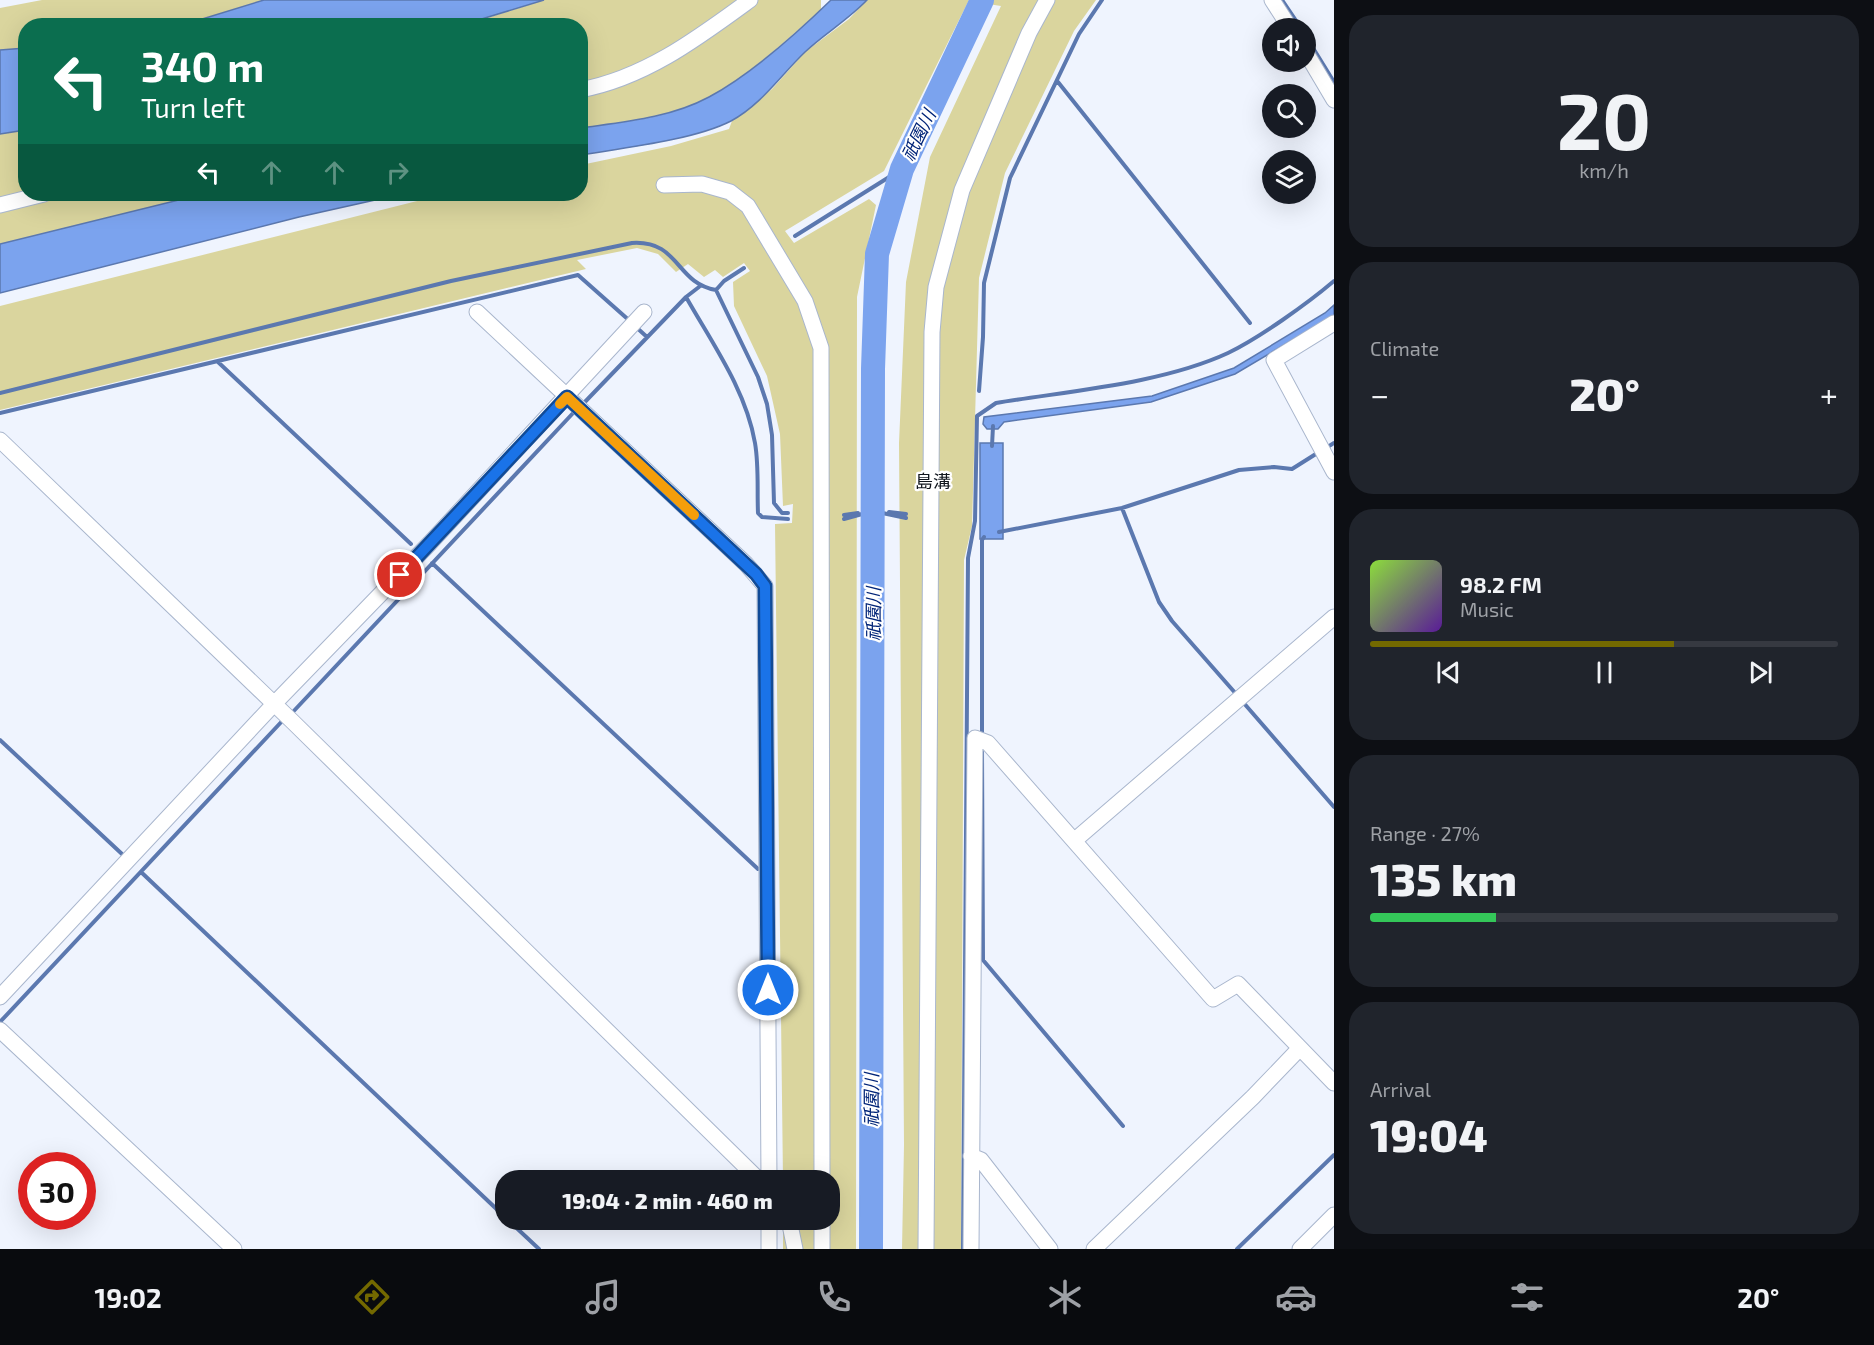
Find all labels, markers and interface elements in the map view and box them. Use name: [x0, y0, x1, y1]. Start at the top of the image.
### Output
map controls: [1262, 18, 1316, 204]
button: sound: [1262, 18, 1316, 72]
text: 340 m: [141, 40, 264, 90]
icon: left: [42, 42, 120, 120]
text: 20: [1557, 72, 1651, 166]
button: search: [1262, 84, 1316, 138]
text: Turn left: [141, 91, 245, 123]
water label: 祇園川: [896, 104, 941, 164]
button: layers: [1262, 150, 1316, 204]
icon: left: [192, 156, 225, 189]
icon: ahead: [255, 156, 288, 189]
icon: ahead: [318, 156, 351, 189]
icon: right: [381, 156, 414, 189]
text: km/h: [1579, 158, 1629, 182]
text: Climate: [1370, 336, 1439, 360]
text: 20°: [1569, 366, 1640, 420]
text: −: [1370, 374, 1389, 414]
text: +: [1820, 374, 1838, 414]
district label: 島溝: [915, 470, 951, 492]
pin: [374, 549, 425, 600]
icon: arrive: [383, 558, 416, 591]
text: 98.2 FM: [1460, 571, 1542, 597]
water label: 祇園川: [862, 585, 884, 641]
text: Music: [1460, 597, 1514, 621]
icon: previous: [1432, 656, 1465, 689]
icon: pause: [1588, 656, 1621, 689]
icon: next: [1744, 656, 1777, 689]
text: Range · 27%: [1370, 821, 1480, 845]
text: 135 km: [1370, 851, 1517, 905]
position arrow: [736, 958, 800, 1022]
water label: 祇園川: [860, 1071, 882, 1127]
text: Arrival: [1370, 1077, 1431, 1101]
text: 19:04: [1370, 1107, 1488, 1161]
speed limit sign: 30: [18, 1152, 96, 1230]
text: 19:04 · 2 min · 460 m: [562, 1187, 773, 1213]
icon: directions: [351, 1276, 393, 1318]
icon: music: [582, 1276, 624, 1318]
icon: phone: [813, 1276, 855, 1318]
icon: climate: [1044, 1276, 1086, 1318]
icon: car: [1275, 1276, 1317, 1318]
icon: filters: [1506, 1276, 1548, 1318]
text: 19:02: [95, 1281, 162, 1313]
text: 20°: [1737, 1281, 1779, 1313]

